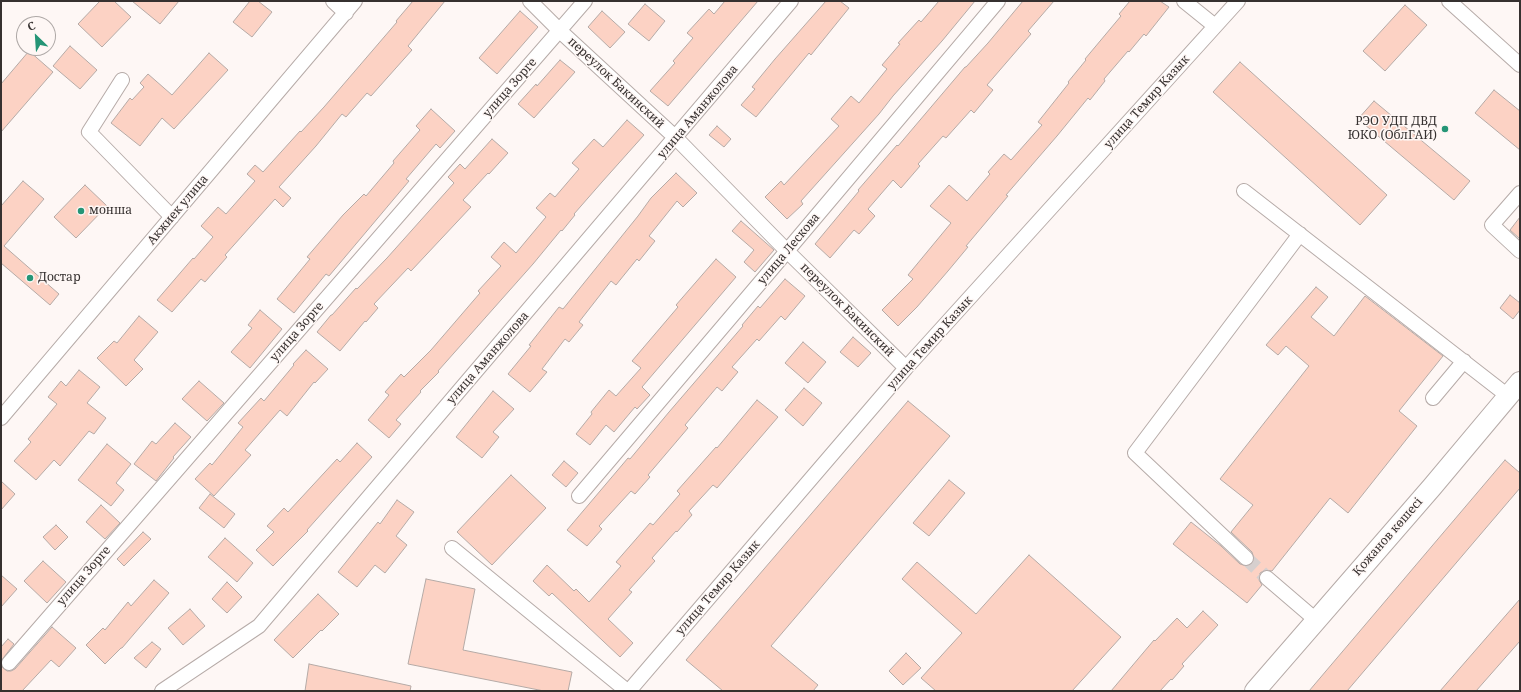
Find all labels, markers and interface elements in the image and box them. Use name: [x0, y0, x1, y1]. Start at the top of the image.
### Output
north arrow: [16, 16, 56, 56]
text: С: [25, 17, 38, 34]
street label: переулок Бакинский: [565, 35, 667, 131]
street label: улица Темир Казык: [1101, 52, 1193, 152]
street label: улица Зорге: [480, 55, 540, 121]
street label: улица Аманжолова: [655, 62, 741, 162]
place label: РЭО УДП ДВД ЮКО (ОблГАИ): [1348, 115, 1437, 143]
marker: РЭО УДП ДВД ЮКО (ОблГАИ): [1440, 124, 1450, 134]
street label: Акжиек улица: [145, 172, 211, 248]
place label: монша: [89, 204, 132, 218]
marker: монша: [76, 206, 86, 216]
street label: улица Лескова: [755, 210, 823, 288]
street label: переулок Бакинский: [797, 260, 897, 360]
place label: Достар: [38, 271, 81, 285]
marker: Достар: [25, 273, 35, 283]
street label: улица Темир Казык: [884, 293, 976, 393]
street label: улица Зорге: [267, 299, 327, 365]
street label: улица Аманжолова: [444, 309, 532, 407]
street label: Қожанов көшесі: [1350, 495, 1426, 579]
street label: улица Темир Казык: [673, 538, 763, 638]
street label: улица Зорге: [54, 543, 114, 609]

